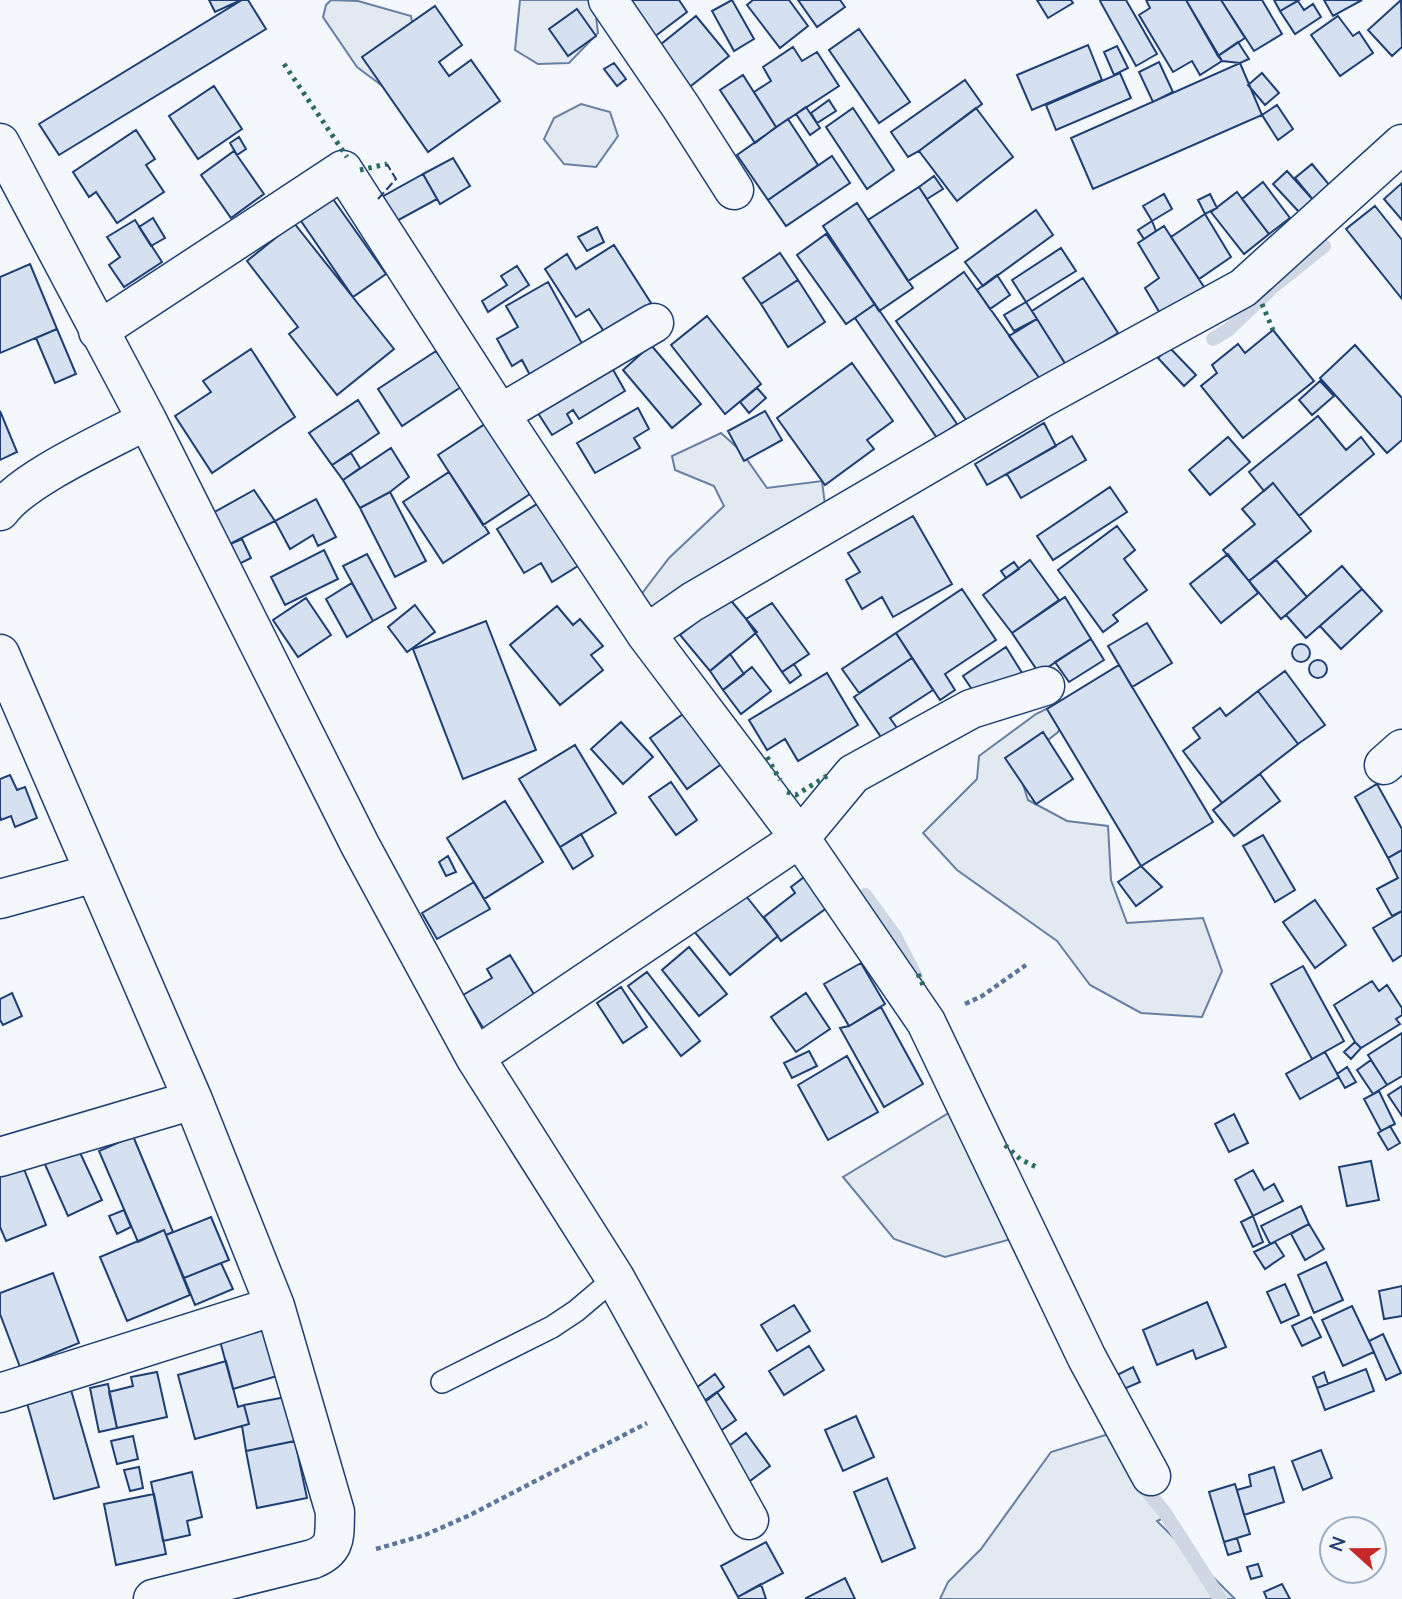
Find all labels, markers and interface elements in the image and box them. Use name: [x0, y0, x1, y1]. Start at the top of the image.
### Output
north arrow: [1318, 1515, 1388, 1585]
text: N: [1323, 1533, 1351, 1555]

